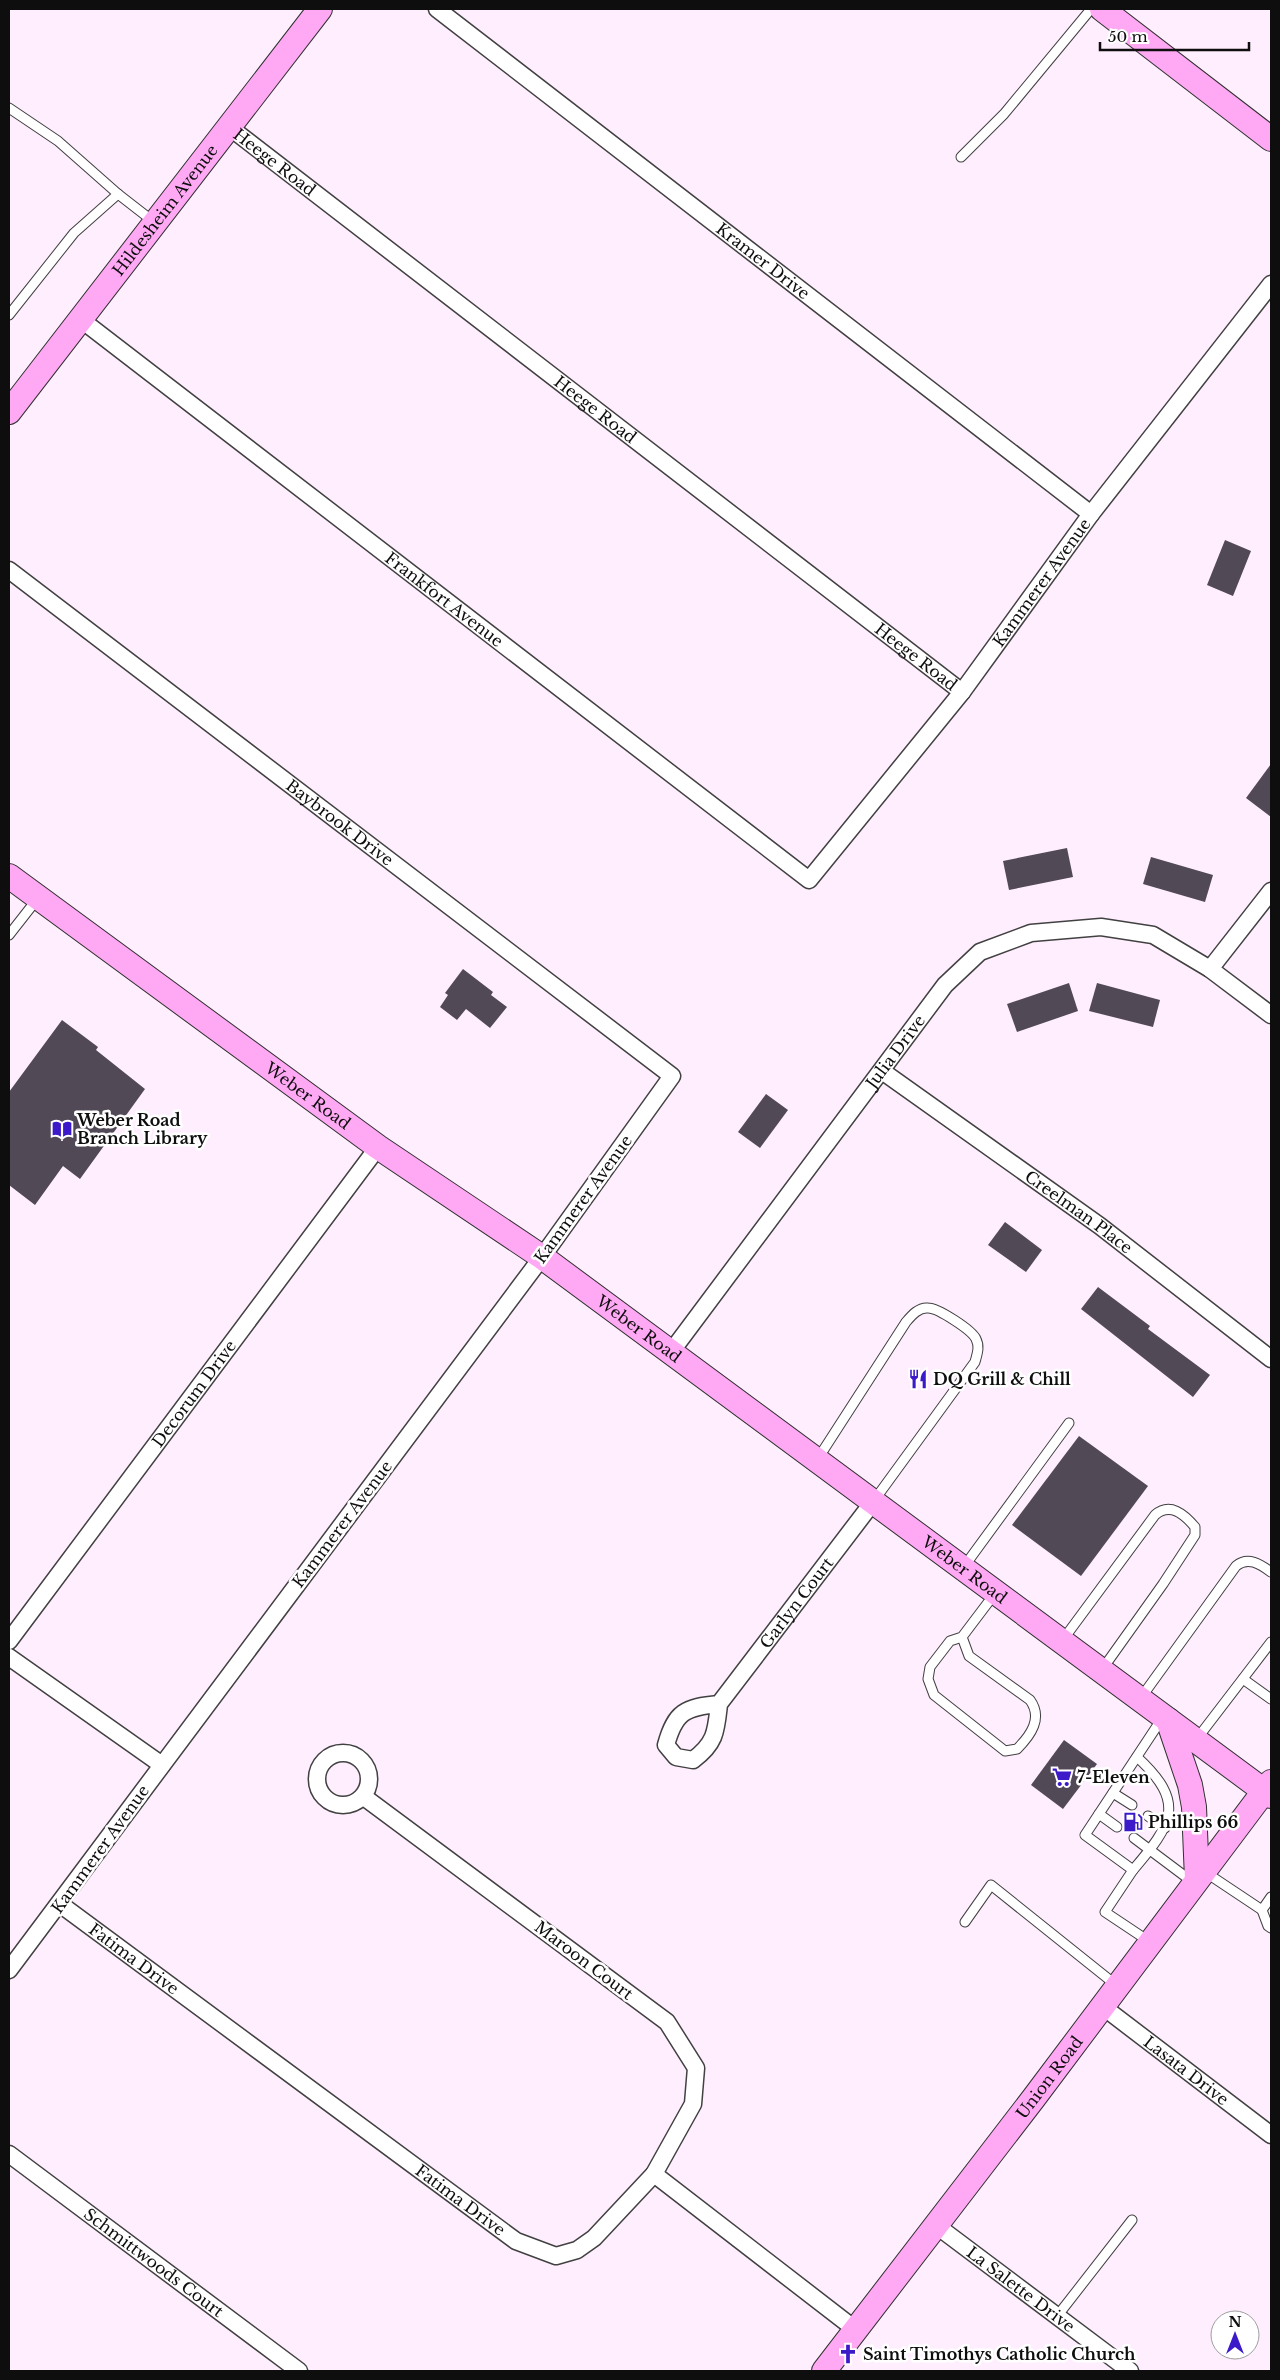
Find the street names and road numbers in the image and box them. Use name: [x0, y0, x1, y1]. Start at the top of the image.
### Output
street label: Heege Road: [230, 124, 320, 200]
street label: Hildesheim Avenue: [108, 140, 222, 280]
street label: Kramer Drive: [712, 218, 814, 303]
street label: Heege Road: [550, 371, 641, 447]
street label: Kammerer Avenue: [988, 514, 1095, 650]
street label: Frankfort Avenue: [381, 548, 507, 651]
street label: Heege Road: [871, 619, 961, 695]
street label: Baybrook Drive: [282, 775, 397, 870]
street label: Julia Drive: [860, 1011, 929, 1094]
street label: Weber Road: [261, 1057, 355, 1134]
street label: Kammerer Avenue: [530, 1131, 636, 1267]
street label: Creelman Place: [1021, 1166, 1137, 1258]
street label: Weber Road: [592, 1290, 686, 1367]
street label: Decorum Drive: [148, 1336, 240, 1451]
street label: Kammerer Avenue: [288, 1457, 396, 1591]
street label: Weber Road: [917, 1531, 1011, 1608]
street label: Garlyn Court: [755, 1553, 837, 1652]
street label: Kammerer Avenue: [47, 1781, 153, 1917]
street label: Maroon Court: [531, 1917, 637, 2003]
street label: Fatima Drive: [85, 1919, 183, 1998]
street label: Lasata Drive: [1140, 2031, 1233, 2109]
street label: Union Road: [1012, 2032, 1087, 2123]
street label: Fatima Drive: [412, 2160, 509, 2240]
street label: Schmittwoods Court: [80, 2204, 228, 2321]
street label: La Salette Drive: [963, 2242, 1079, 2336]

